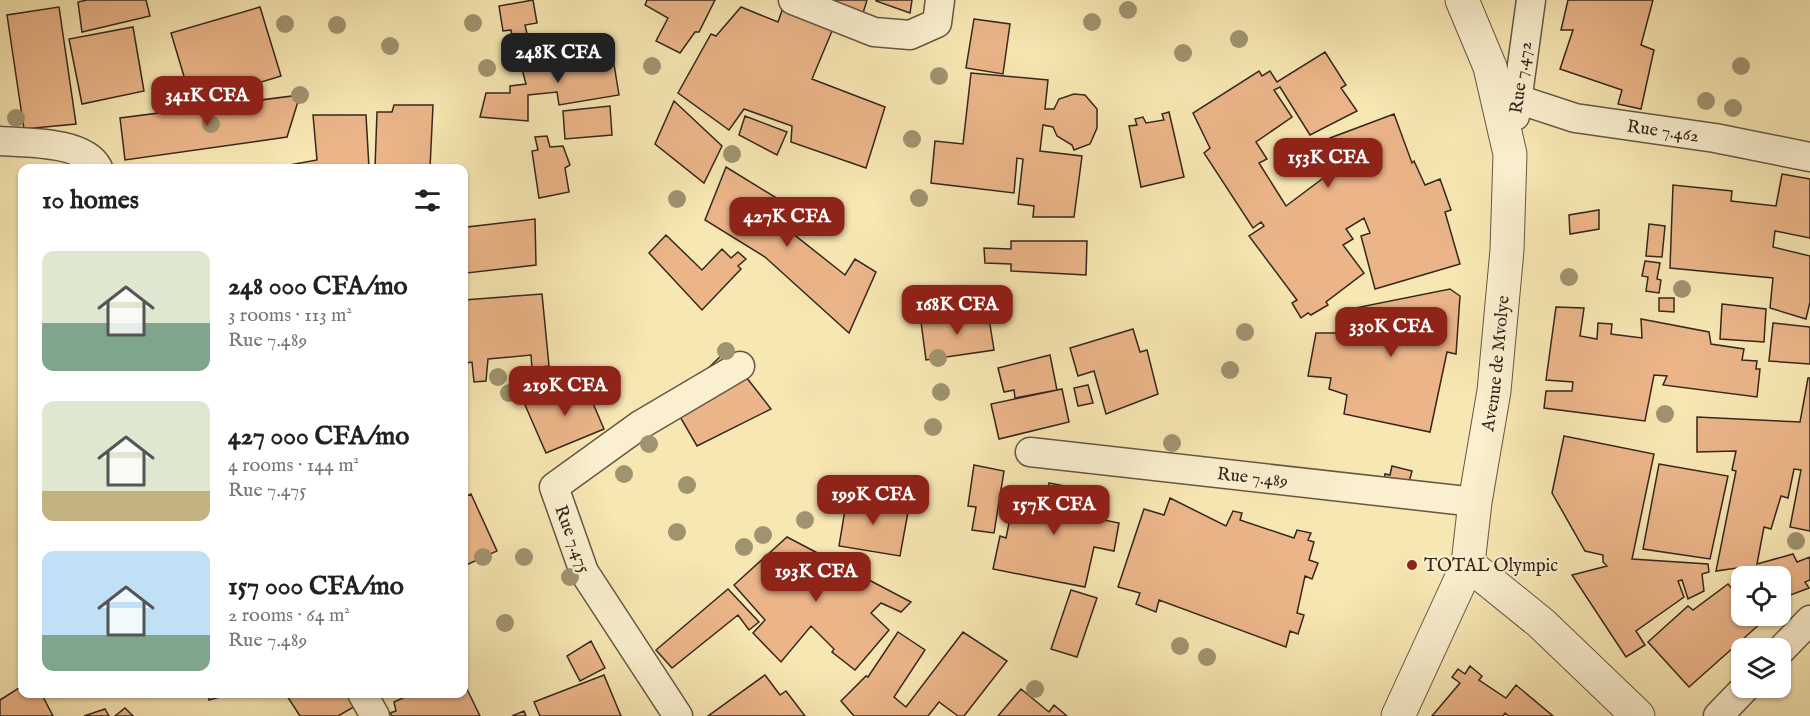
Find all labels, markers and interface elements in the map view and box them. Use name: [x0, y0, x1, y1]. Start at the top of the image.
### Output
pin: 248K CFA: [496, 33, 620, 84]
text: 248K CFA: [515, 40, 601, 65]
street label: Rue 7.472: [1505, 40, 1538, 115]
pin: 341K CFA: [145, 76, 269, 127]
text: 341K CFA: [165, 83, 249, 108]
street label: Rue 7.462: [1625, 116, 1700, 149]
pin: 153K CFA: [1266, 138, 1390, 189]
text: 153K CFA: [1288, 145, 1368, 170]
text: 10 homes: [42, 184, 139, 217]
icon: filters: [411, 184, 444, 217]
pin: 427K CFA: [725, 197, 849, 248]
text: 427K CFA: [743, 204, 831, 229]
text: 248 000 CFA/mo: [228, 270, 408, 303]
icon: home: [90, 275, 162, 347]
pin: 168K CFA: [895, 285, 1019, 336]
text: 168K CFA: [916, 292, 998, 317]
street label: Avenue de Mvolye: [1477, 295, 1516, 434]
text: 3 rooms · 113 m²: [228, 303, 352, 328]
pin: 330K CFA: [1329, 307, 1453, 358]
text: 330K CFA: [1349, 314, 1433, 339]
text: Rue 7.489: [228, 328, 307, 353]
pin: 219K CFA: [503, 366, 627, 417]
text: 219K CFA: [523, 373, 607, 398]
text: 427 000 CFA/mo: [228, 420, 409, 453]
icon: home: [90, 425, 162, 497]
text: 4 rooms · 144 m²: [228, 453, 359, 478]
street label: Rue 7.489: [1216, 463, 1289, 494]
pin: 199K CFA: [811, 475, 935, 526]
text: Rue 7.475: [228, 478, 307, 503]
text: 199K CFA: [831, 482, 915, 507]
pin: 157K CFA: [992, 485, 1116, 536]
text: 157K CFA: [1013, 492, 1095, 517]
street label: Rue 7.475: [548, 502, 595, 577]
pin: 193K CFA: [754, 552, 878, 603]
place label: TOTAL Olympic: [1424, 555, 1558, 578]
marker: TOTAL Olympic: [1405, 558, 1419, 572]
text: 193K CFA: [775, 559, 857, 584]
map controls: [1731, 566, 1791, 698]
button: locate: [1731, 566, 1791, 626]
text: 157 000 CFA/mo: [228, 570, 404, 603]
icon: home: [90, 575, 162, 647]
text: 2 rooms · 64 m²: [228, 603, 350, 628]
text: Rue 7.489: [228, 628, 307, 653]
button: layers: [1731, 638, 1791, 698]

